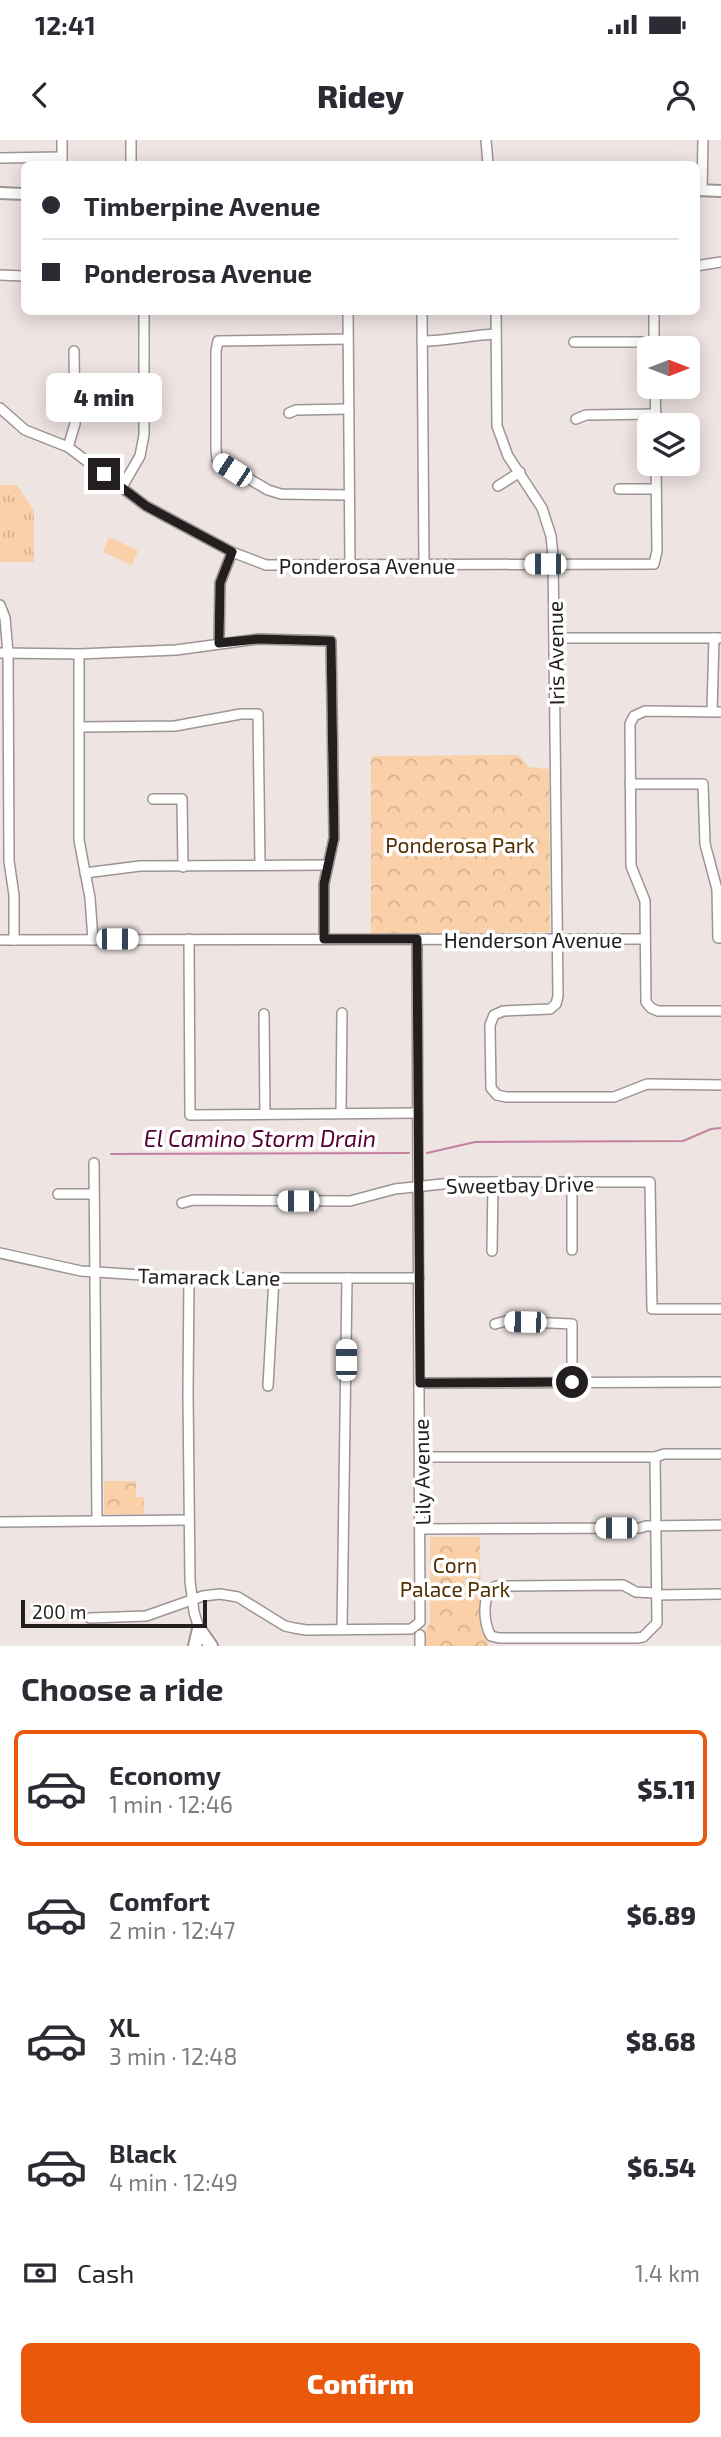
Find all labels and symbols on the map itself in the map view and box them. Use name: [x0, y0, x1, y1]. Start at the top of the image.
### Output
north arrow: [637, 336, 700, 399]
callout: 4 min: [46, 372, 162, 422]
car: [209, 450, 256, 490]
route end: [88, 458, 120, 490]
street label: Ponderosa Avenue: [279, 553, 455, 578]
car: [525, 554, 567, 575]
street label: Iris Avenue: [542, 601, 568, 705]
park label: Ponderosa Park: [385, 832, 535, 857]
street label: Henderson Avenue: [444, 927, 622, 952]
car: [97, 929, 139, 950]
water label: El Camino Storm Drain: [144, 1124, 376, 1152]
street label: Sweetbay Drive: [446, 1170, 594, 1198]
car: [278, 1191, 320, 1212]
street label: Tamarack Lane: [137, 1262, 281, 1290]
car: [504, 1311, 547, 1333]
car: [336, 1339, 357, 1381]
route start: [556, 1366, 588, 1398]
street label: Lily Avenue: [408, 1418, 434, 1526]
car: [596, 1518, 638, 1539]
park label: Corn Palace Park: [400, 1552, 511, 1601]
scale bar: [21, 1597, 206, 1629]

